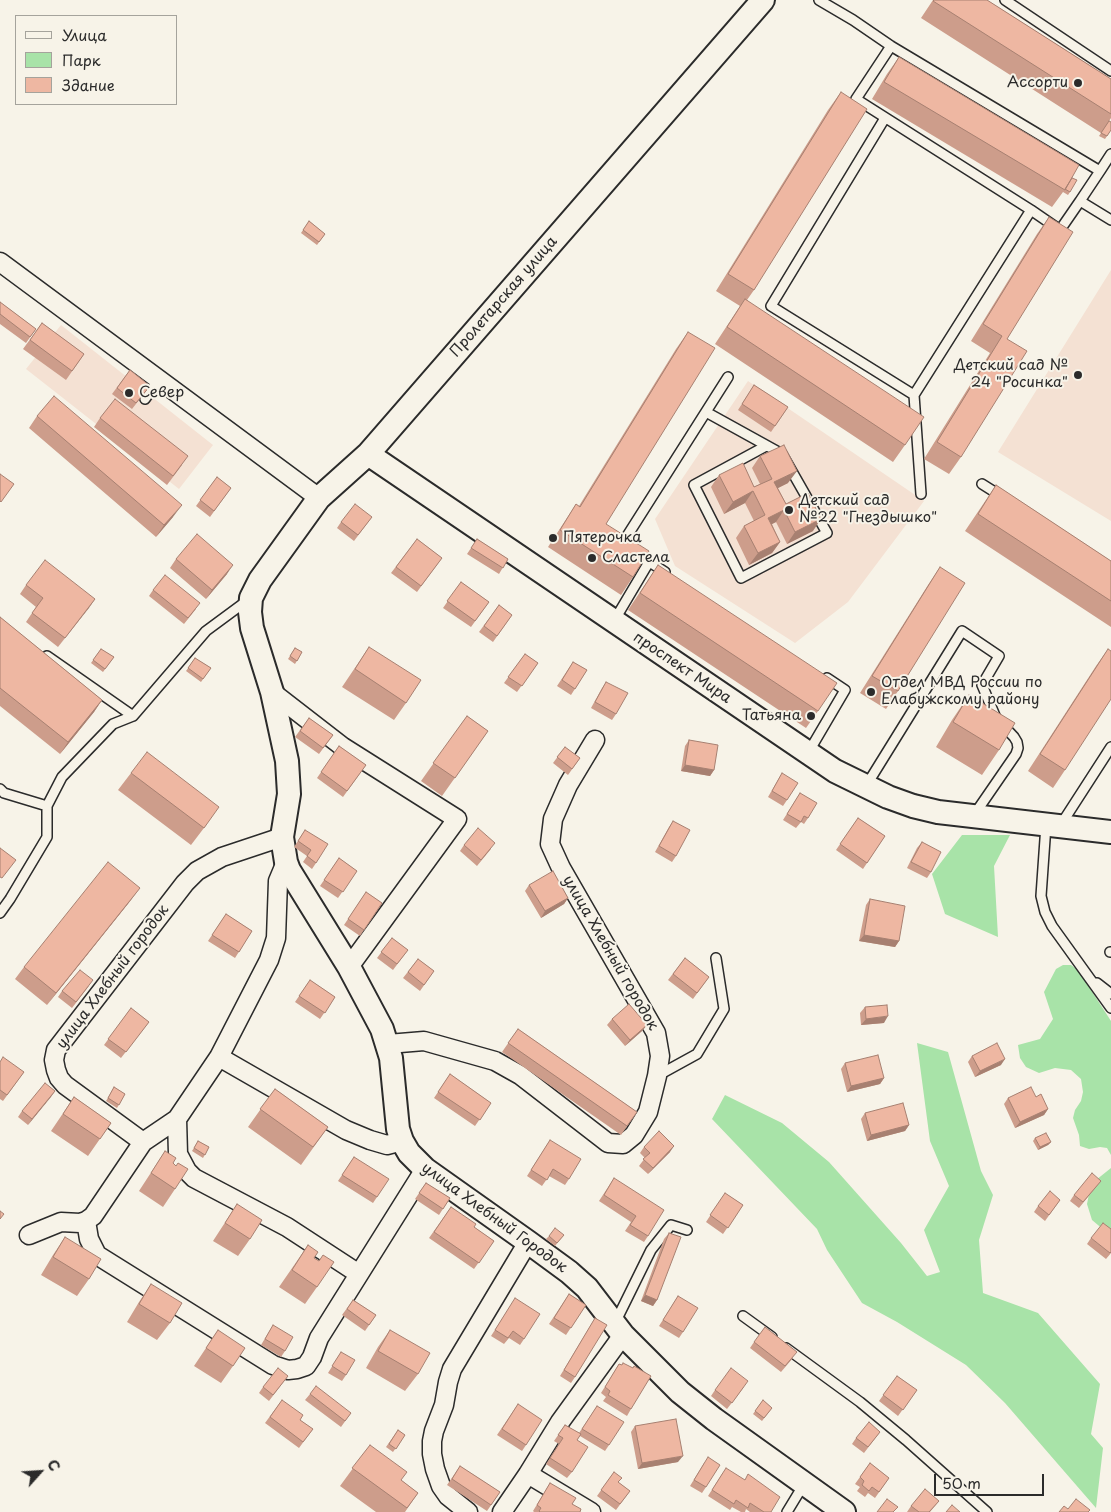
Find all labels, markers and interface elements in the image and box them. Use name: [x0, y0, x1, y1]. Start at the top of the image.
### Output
legend: [15, 15, 178, 105]
text: Улица: [62, 23, 107, 46]
text: Парк: [62, 48, 101, 71]
text: Здание: [62, 73, 115, 96]
place label: Ассорти: [1007, 74, 1068, 92]
marker: Ассорти: [1072, 77, 1084, 89]
street label: Пролетарская улица: [447, 233, 561, 361]
place label: Детский сад № 24 "Росинка": [954, 357, 1068, 392]
marker: Детский сад № 24 "Росинка": [1072, 369, 1084, 381]
place label: Север: [139, 384, 184, 402]
marker: Север: [123, 387, 135, 399]
place label: Детский сад №22 "Гнездышко": [799, 492, 937, 527]
marker: Детский сад №22 "Гнездышко": [783, 504, 795, 516]
place label: Пятерочка: [563, 529, 642, 547]
marker: Пятерочка: [547, 532, 559, 544]
place label: Сластела: [602, 549, 670, 567]
marker: Сластела: [586, 552, 598, 564]
street label: проспект Мира: [629, 629, 735, 707]
place label: Отдел МВД России по Елабужскому району: [881, 674, 1042, 709]
marker: Отдел МВД России по Елабужскому району: [865, 686, 877, 698]
place label: Татьяна: [742, 707, 801, 725]
marker: Татьяна: [805, 710, 817, 722]
street label: улица Хлебный городок: [558, 872, 662, 1034]
street label: улица Хлебный городок: [53, 901, 173, 1053]
street label: улица Хлебный Городок: [418, 1159, 570, 1277]
north arrow: [15, 1447, 65, 1497]
text: С: [42, 1456, 66, 1475]
scale bar: [936, 1464, 1046, 1496]
text: 50 m: [942, 1471, 981, 1494]

